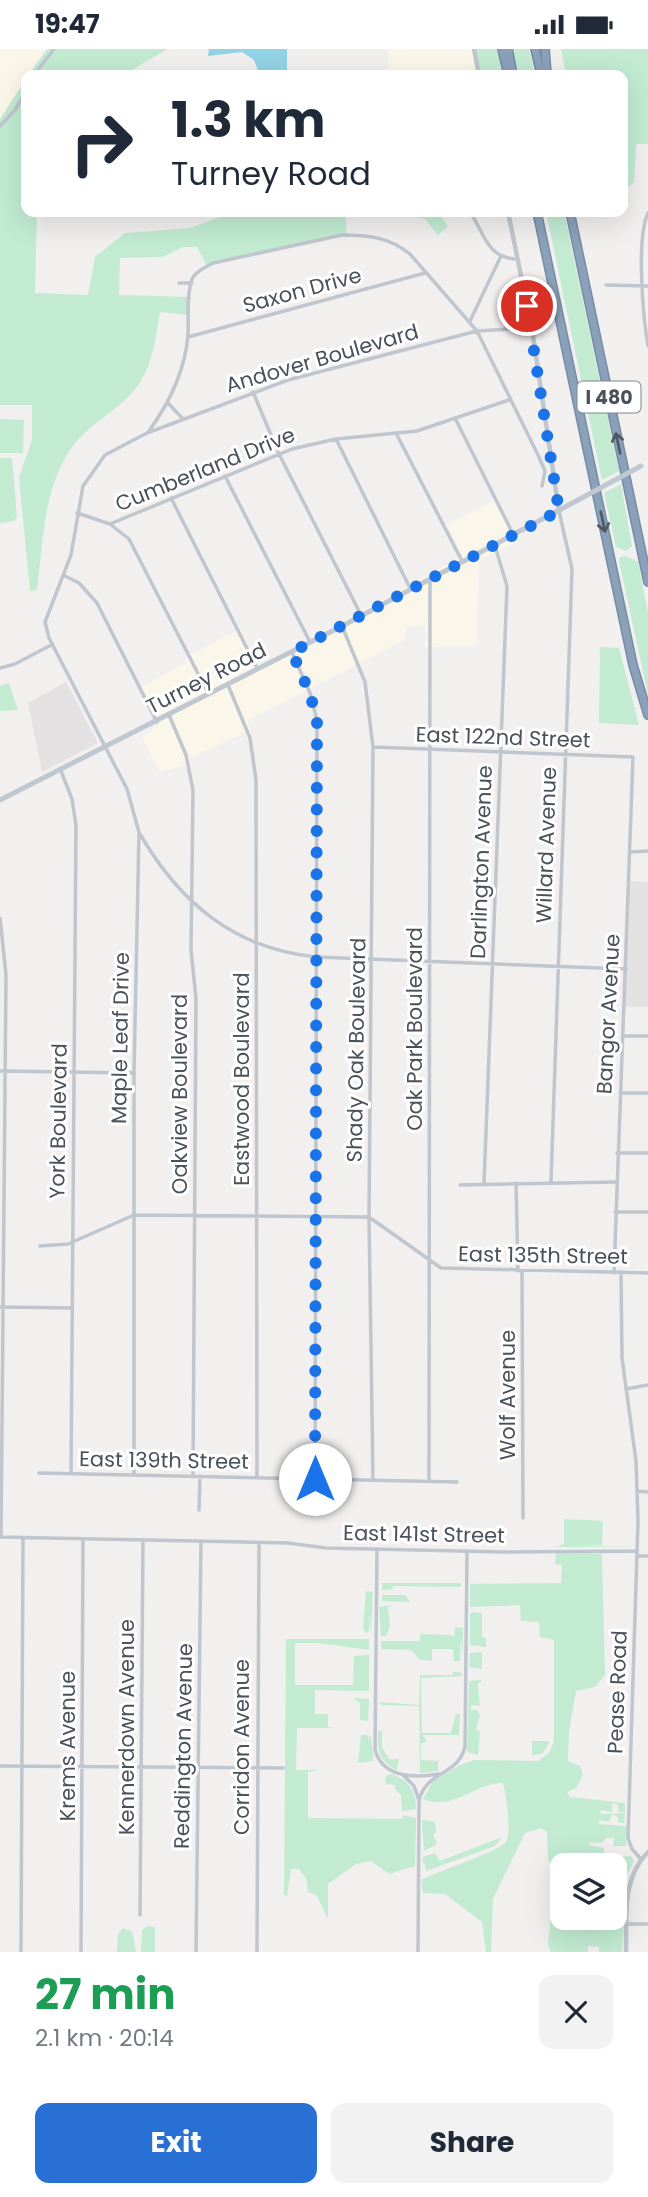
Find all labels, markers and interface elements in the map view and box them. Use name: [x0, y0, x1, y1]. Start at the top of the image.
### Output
text: 19:47: [35, 6, 100, 42]
text: 1.3 km: [171, 86, 325, 154]
icon: right: [56, 98, 147, 189]
text: Turney Road: [171, 151, 371, 196]
street label: Saxon Drive: [239, 260, 365, 320]
pin: [497, 276, 557, 336]
icon: arrive: [508, 287, 546, 325]
street label: Andover Boulevard: [222, 317, 422, 399]
road number: I 480: [578, 381, 640, 413]
street label: Cumberland Drive: [111, 420, 299, 518]
one-way arrow: [611, 432, 625, 455]
one-way arrow: [596, 510, 610, 533]
street label: Turney Road: [141, 635, 271, 721]
street label: East 122nd Street: [415, 719, 591, 755]
street label: Darlington Avenue: [463, 765, 499, 959]
street label: Willard Avenue: [529, 766, 563, 924]
street label: Oak Park Boulevard: [400, 927, 429, 1131]
street label: Bangor Avenue: [589, 933, 627, 1095]
street label: Shady Oak Boulevard: [340, 937, 372, 1163]
street label: Maple Leaf Drive: [104, 952, 136, 1124]
street label: Eastwood Boulevard: [227, 972, 256, 1186]
street label: Oakview Boulevard: [165, 994, 194, 1194]
street label: York Boulevard: [42, 1043, 74, 1199]
street label: East 135th Street: [458, 1239, 628, 1271]
street label: Wolf Avenue: [493, 1330, 522, 1460]
position arrow: [278, 1442, 352, 1516]
street label: East 139th Street: [79, 1444, 249, 1476]
street label: East 141st Street: [343, 1518, 505, 1550]
street label: Kennerdown Avenue: [112, 1619, 141, 1835]
street label: Pease Road: [600, 1630, 634, 1754]
street label: Reddington Avenue: [167, 1643, 199, 1849]
street label: Corridon Avenue: [227, 1659, 256, 1835]
street label: Krems Avenue: [53, 1671, 82, 1821]
map controls: [550, 1853, 627, 1930]
button: layers: [550, 1853, 627, 1930]
text: 27 min: [35, 1965, 176, 2024]
button: close: [539, 1975, 613, 2049]
text: 2.1 km · 20:14: [35, 2022, 174, 2054]
button: Exit: [35, 2103, 317, 2183]
button: Share: [331, 2103, 613, 2183]

